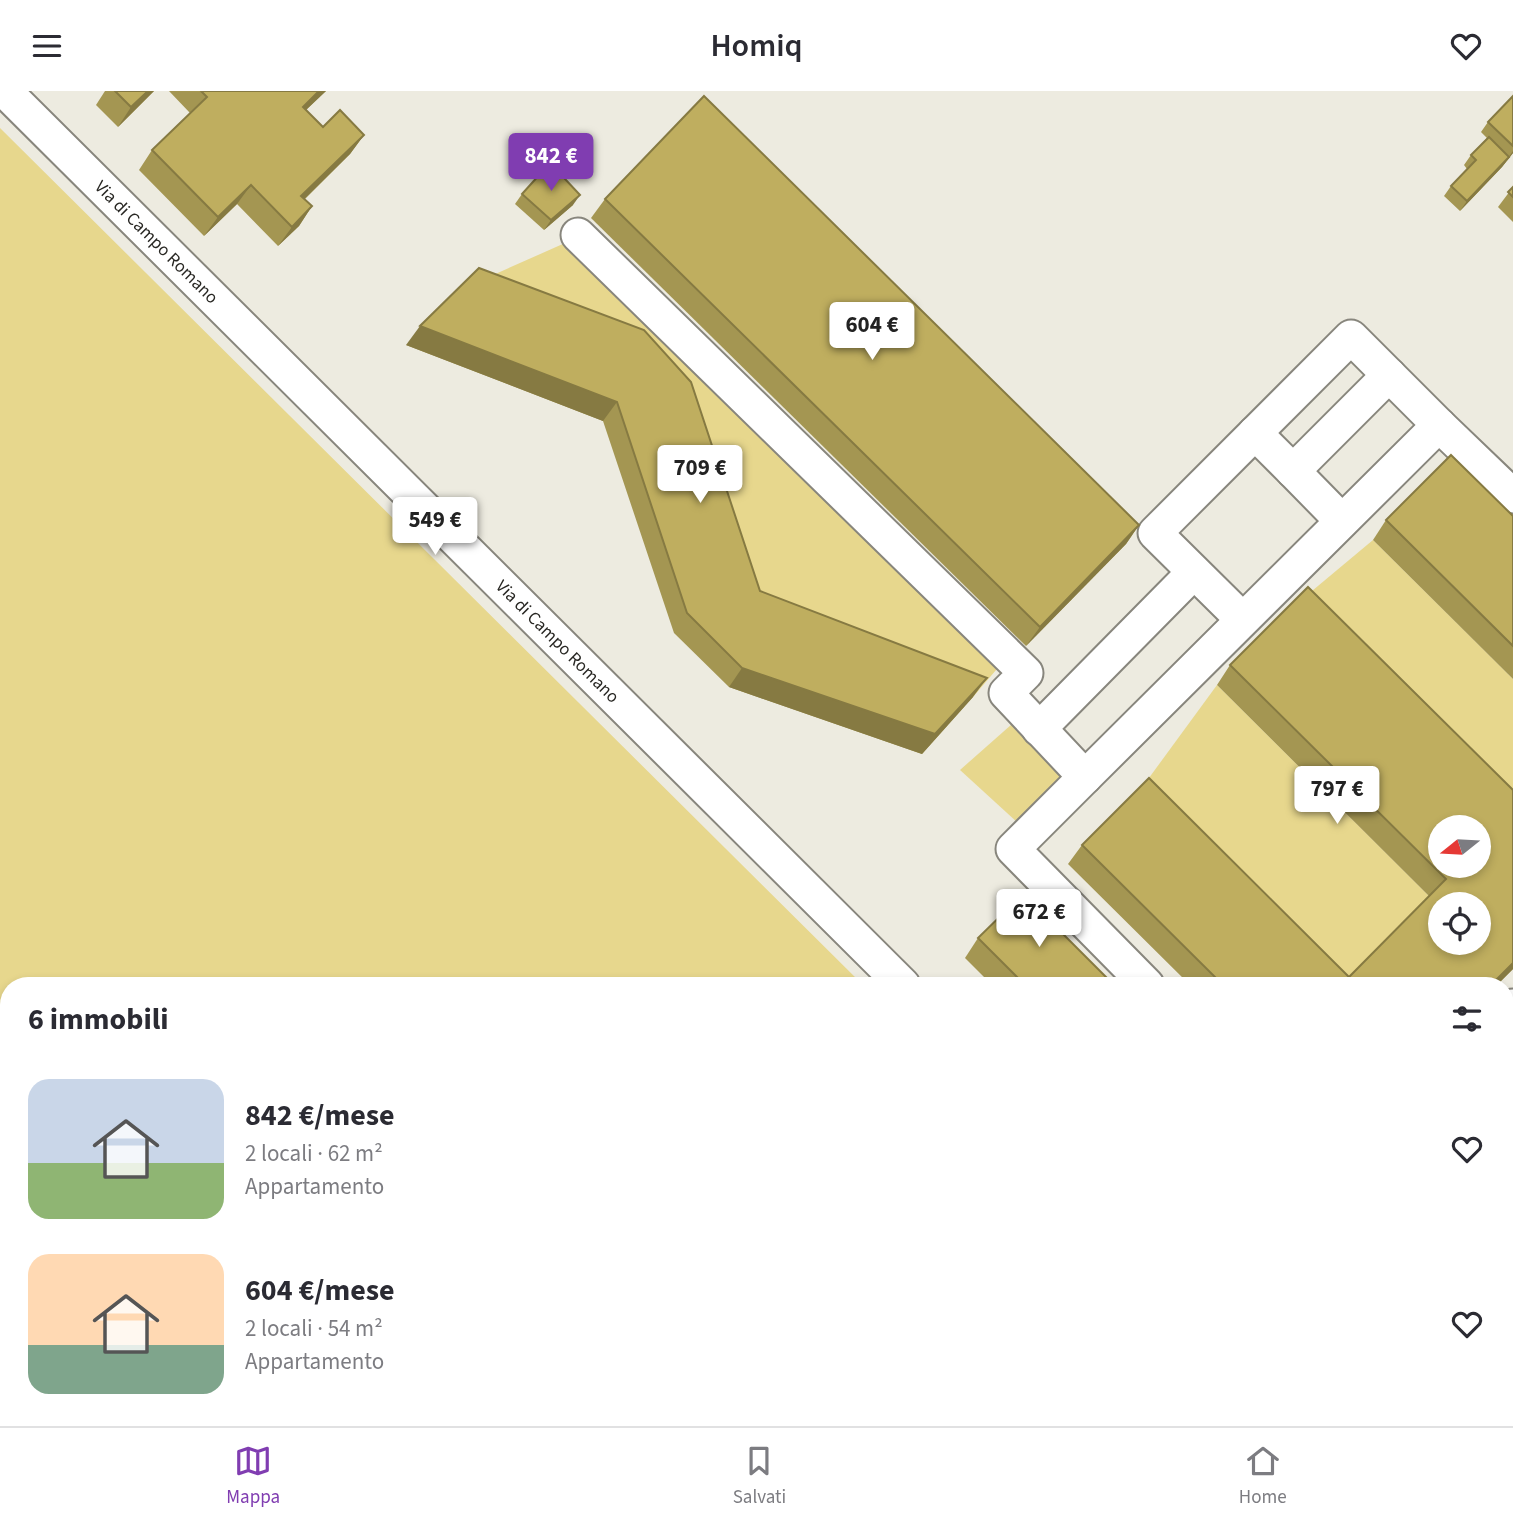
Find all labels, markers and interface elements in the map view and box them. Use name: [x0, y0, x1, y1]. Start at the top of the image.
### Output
text: Homiq: [710, 23, 803, 69]
icon: menu: [28, 27, 66, 65]
icon: heart: [1447, 27, 1485, 65]
pin: 842 €: [502, 133, 600, 193]
text: 842 €: [524, 139, 578, 172]
street label: Via di Campo Romano: [89, 175, 224, 310]
pin: 604 €: [823, 303, 921, 362]
text: 604 €: [845, 308, 899, 341]
pin: 709 €: [651, 445, 749, 505]
text: 709 €: [673, 451, 727, 484]
pin: 549 €: [386, 497, 484, 557]
text: 549 €: [408, 503, 462, 536]
street label: Via di Campo Romano: [490, 574, 625, 709]
pin: 797 €: [1288, 767, 1386, 826]
text: 797 €: [1310, 772, 1364, 805]
north arrow: [1428, 815, 1491, 879]
map controls: [1428, 815, 1491, 955]
pin: 672 €: [990, 889, 1088, 949]
button: locate: [1428, 892, 1491, 955]
text: 672 €: [1012, 895, 1066, 928]
text: 6 immobili: [28, 998, 169, 1041]
icon: filters: [1448, 1000, 1486, 1038]
text: 842 €/mese: [245, 1094, 395, 1137]
icon: home: [84, 1107, 168, 1191]
icon: heart: [1448, 1130, 1486, 1168]
text: 2 locali · 62 m²: [245, 1137, 383, 1170]
text: Appartamento: [245, 1170, 384, 1203]
text: 604 €/mese: [245, 1269, 395, 1312]
icon: home: [84, 1282, 168, 1366]
icon: heart: [1448, 1305, 1486, 1343]
text: 2 locali · 54 m²: [245, 1312, 383, 1345]
text: Appartamento: [245, 1345, 384, 1378]
tab: Mappa: [226, 1442, 280, 1511]
tab: Salvati: [733, 1442, 786, 1511]
tab: Home: [1239, 1442, 1287, 1511]

